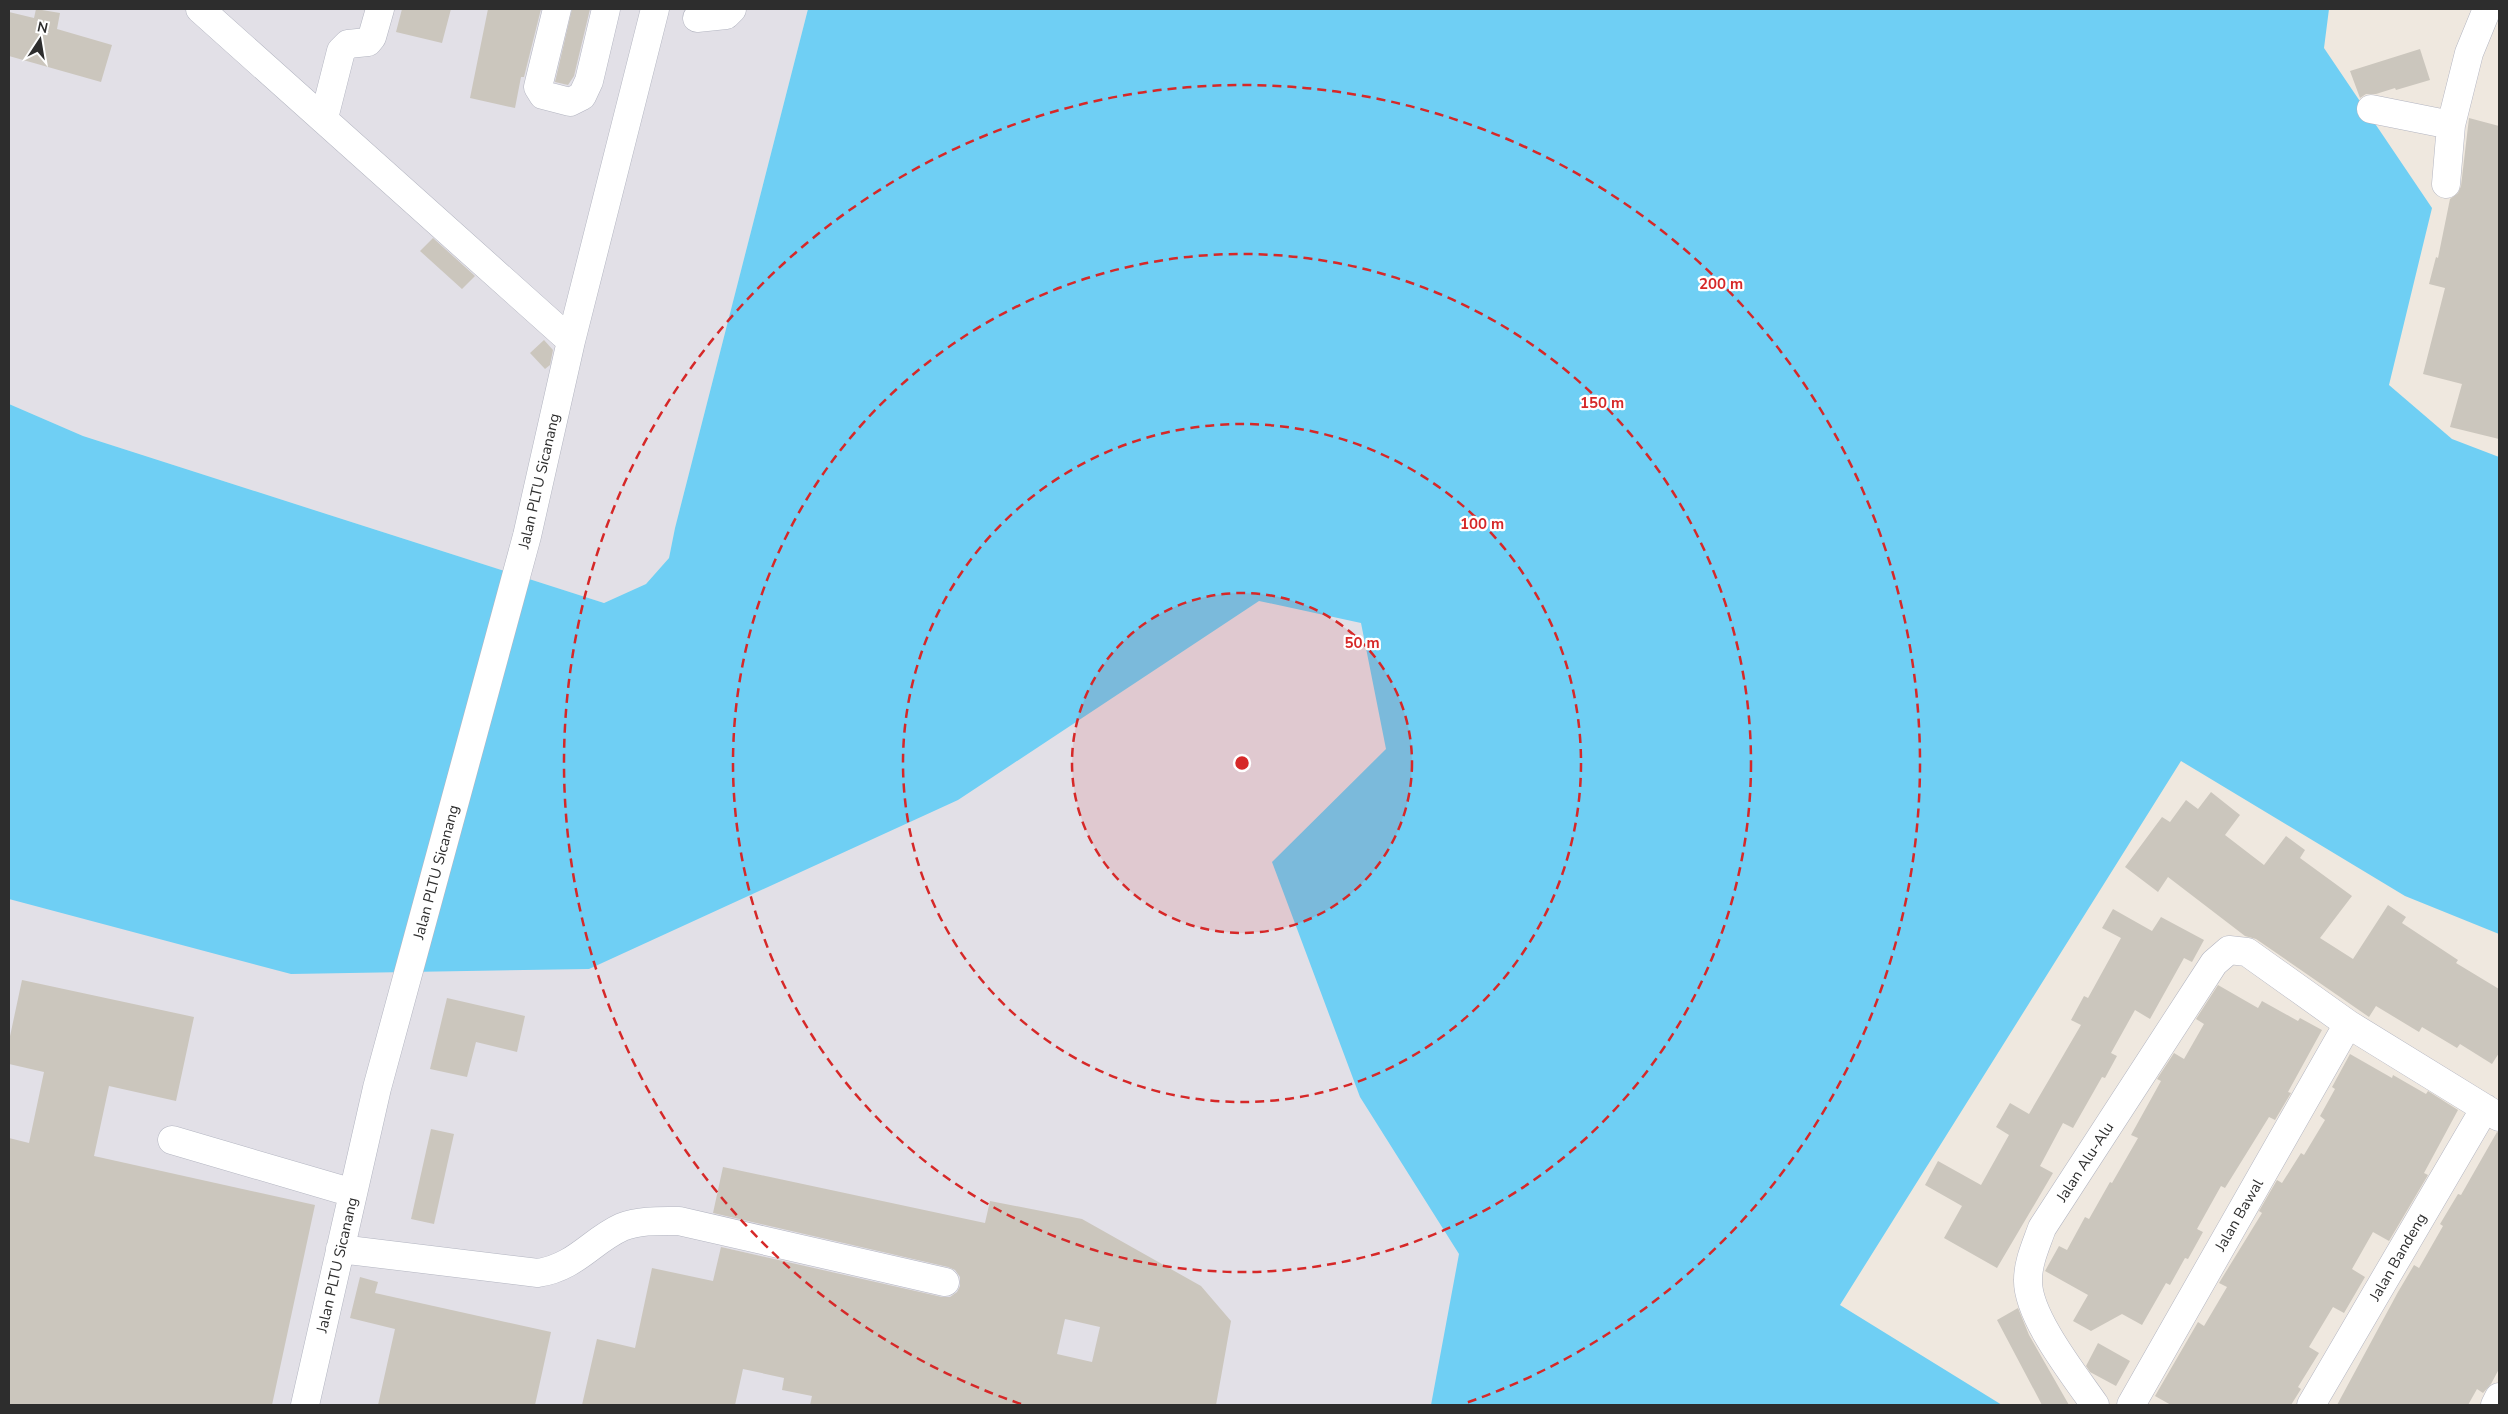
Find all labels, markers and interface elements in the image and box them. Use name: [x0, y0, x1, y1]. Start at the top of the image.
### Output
north arrow: [15, 15, 65, 65]
text: N: [35, 17, 50, 38]
text: 200 m: [1699, 274, 1743, 294]
text: 150 m: [1580, 393, 1624, 413]
street label: Jalan PLTU Sicanang: [513, 411, 564, 552]
text: 100 m: [1460, 514, 1504, 534]
text: 50 m: [1344, 633, 1380, 653]
centre of rings: [1233, 754, 1251, 772]
street label: Jalan PLTU Sicanang: [408, 803, 464, 942]
street label: Jalan Alu-Alu: [2051, 1118, 2118, 1207]
street label: Jalan Bawal: [2210, 1175, 2268, 1256]
street label: Jalan PLTU Sicanang: [311, 1195, 362, 1336]
street label: Jalan Bandeng: [2364, 1209, 2431, 1305]

